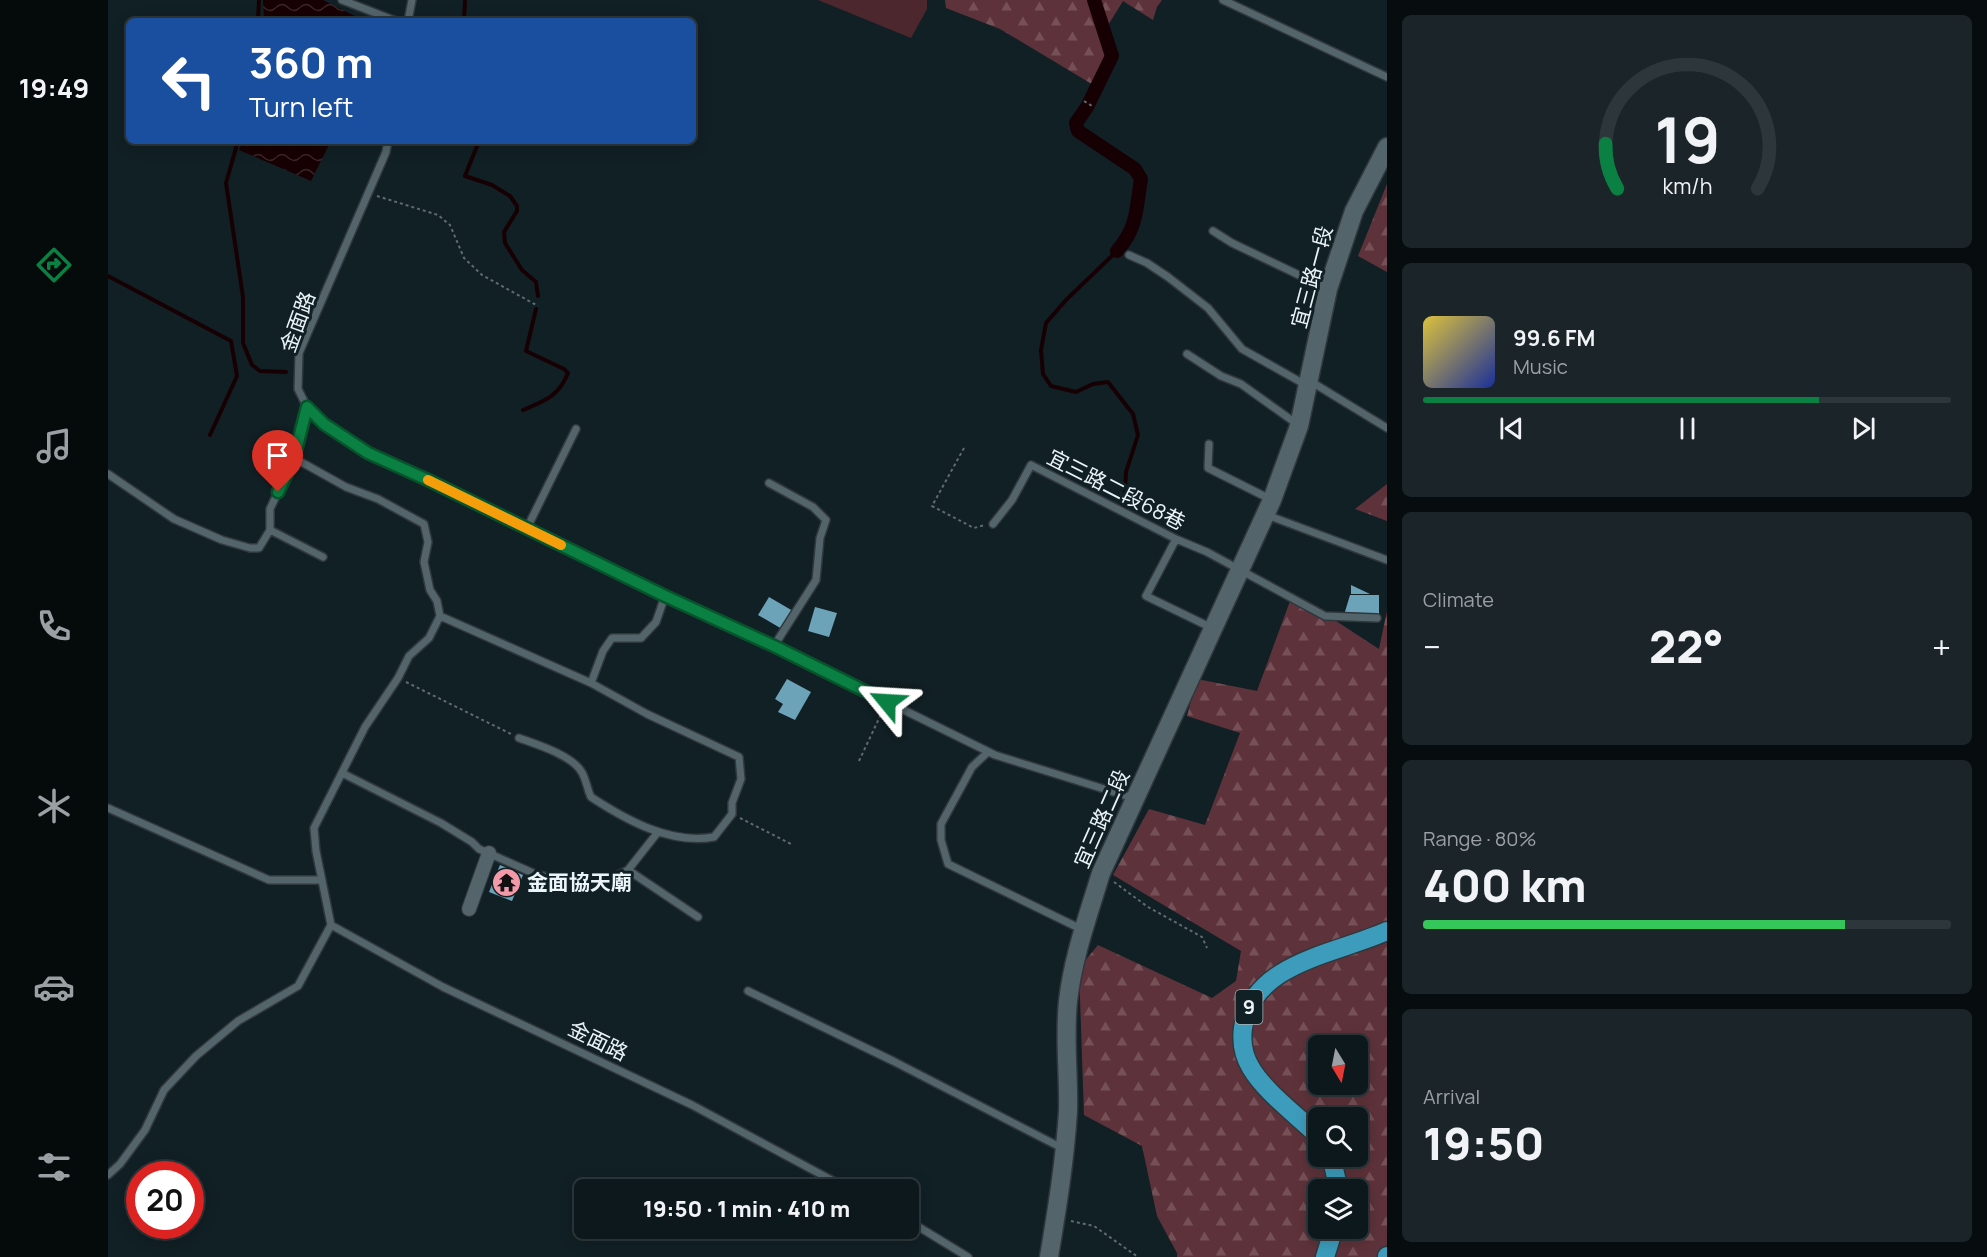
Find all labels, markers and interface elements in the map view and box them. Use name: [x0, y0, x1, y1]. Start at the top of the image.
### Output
text: 360 m: [249, 33, 373, 91]
icon: left: [150, 42, 228, 120]
text: 19:49: [19, 69, 89, 106]
text: Turn left: [249, 88, 353, 125]
text: 19: [1654, 96, 1720, 182]
text: km/h: [1662, 171, 1712, 200]
street label: 宜三路一段: [1284, 222, 1338, 331]
icon: directions: [33, 244, 75, 286]
street label: 金面路: [273, 287, 321, 356]
text: 99.6 FM: [1513, 323, 1595, 353]
text: Music: [1513, 353, 1568, 380]
icon: previous: [1495, 412, 1528, 445]
icon: pause: [1671, 412, 1704, 445]
icon: next: [1847, 412, 1880, 445]
icon: music: [33, 425, 75, 467]
pin: [252, 430, 303, 492]
icon: arrive: [261, 439, 294, 472]
street label: 宜三路二段68巷: [1043, 442, 1190, 536]
text: Climate: [1423, 586, 1494, 613]
icon: phone: [33, 605, 75, 647]
text: 22°: [1649, 615, 1724, 677]
text: −: [1423, 624, 1441, 669]
text: +: [1932, 624, 1951, 669]
position arrow: [855, 670, 919, 734]
street label: 宜三路二段: [1067, 765, 1135, 872]
icon: climate: [33, 785, 75, 827]
text: Range · 80%: [1423, 825, 1537, 852]
text: 400 km: [1423, 854, 1586, 916]
temple icon: 金面協天廟: [490, 867, 522, 899]
place label: 金面協天廟: [527, 868, 632, 896]
icon: car: [33, 966, 75, 1008]
road number: 9: [1236, 990, 1262, 1024]
street label: 金面路: [564, 1014, 633, 1066]
north arrow: [1308, 1035, 1368, 1095]
map controls: [1308, 1035, 1368, 1239]
text: Arrival: [1423, 1083, 1480, 1110]
button: search: [1308, 1107, 1368, 1167]
text: 19:50: [1423, 1112, 1544, 1174]
icon: filters: [33, 1146, 75, 1188]
speed limit sign: 20: [126, 1161, 204, 1239]
button: layers: [1308, 1179, 1368, 1239]
text: 19:50 · 1 min · 410 m: [643, 1194, 850, 1224]

